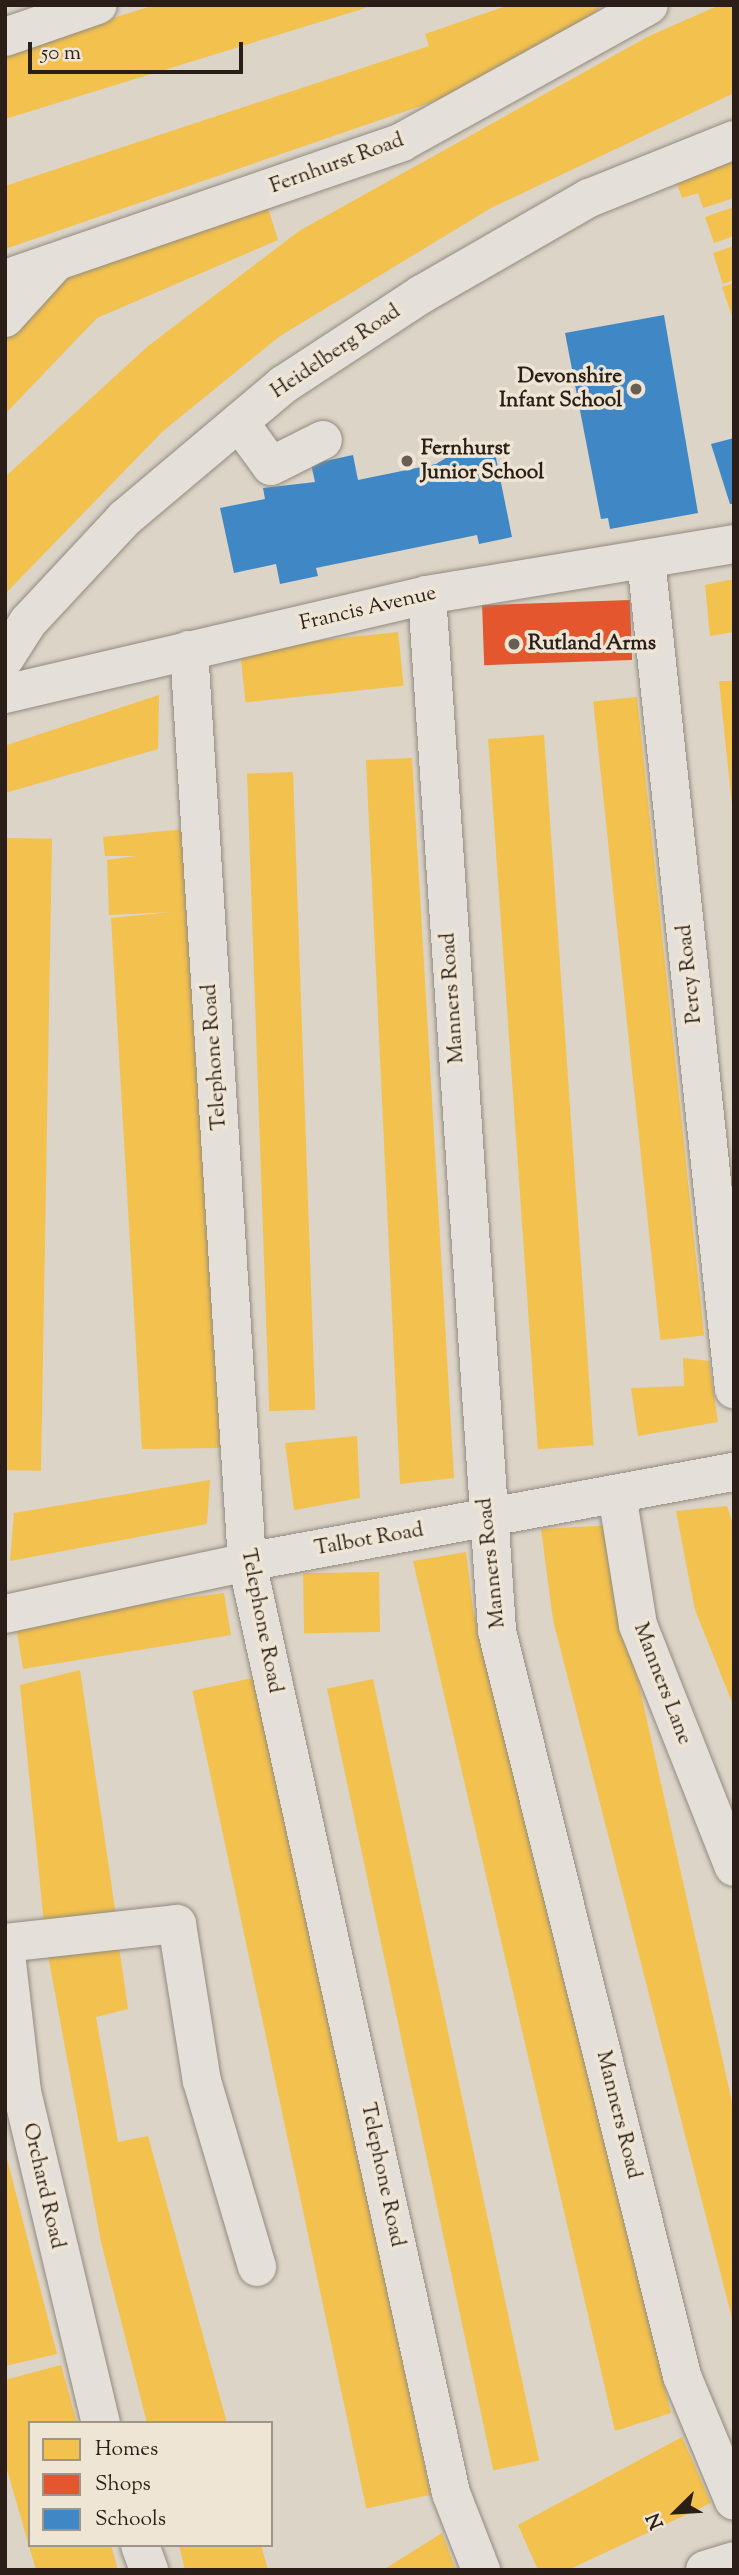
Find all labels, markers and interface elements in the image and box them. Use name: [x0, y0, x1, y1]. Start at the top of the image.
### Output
scale bar: [32, 28, 247, 72]
text: 50 m: [41, 39, 81, 69]
street label: Fernhurst Road: [267, 128, 407, 200]
street label: Heidelberg Road: [266, 299, 406, 405]
place label: Devonshire Infant School: [499, 364, 622, 414]
marker: Devonshire Infant School: [628, 381, 644, 397]
place label: Fernhurst Junior School: [421, 436, 544, 486]
marker: Fernhurst Junior School: [399, 453, 415, 469]
street label: Francis Avenue: [297, 581, 439, 637]
place label: Rutland Arms: [528, 631, 656, 657]
marker: Rutland Arms: [506, 636, 522, 652]
street label: Percy Road: [672, 923, 708, 1025]
street label: Manners Road: [436, 932, 470, 1064]
street label: Telephone Road: [197, 983, 233, 1131]
street label: Manners Road: [473, 1496, 511, 1630]
street label: Talbot Road: [312, 1518, 426, 1562]
street label: Telephone Road: [235, 1547, 287, 1695]
street label: Manners Lane: [627, 1620, 697, 1748]
street label: Manners Road: [590, 2048, 646, 2182]
street label: Telephone Road: [354, 2101, 410, 2249]
street label: Orchard Road: [16, 2121, 70, 2251]
legend: [28, 2421, 273, 2547]
text: Homes: [95, 2435, 158, 2465]
text: Shops: [95, 2470, 151, 2500]
north arrow: [641, 2477, 711, 2547]
text: Schools: [95, 2505, 166, 2535]
text: N: [641, 2508, 672, 2533]

